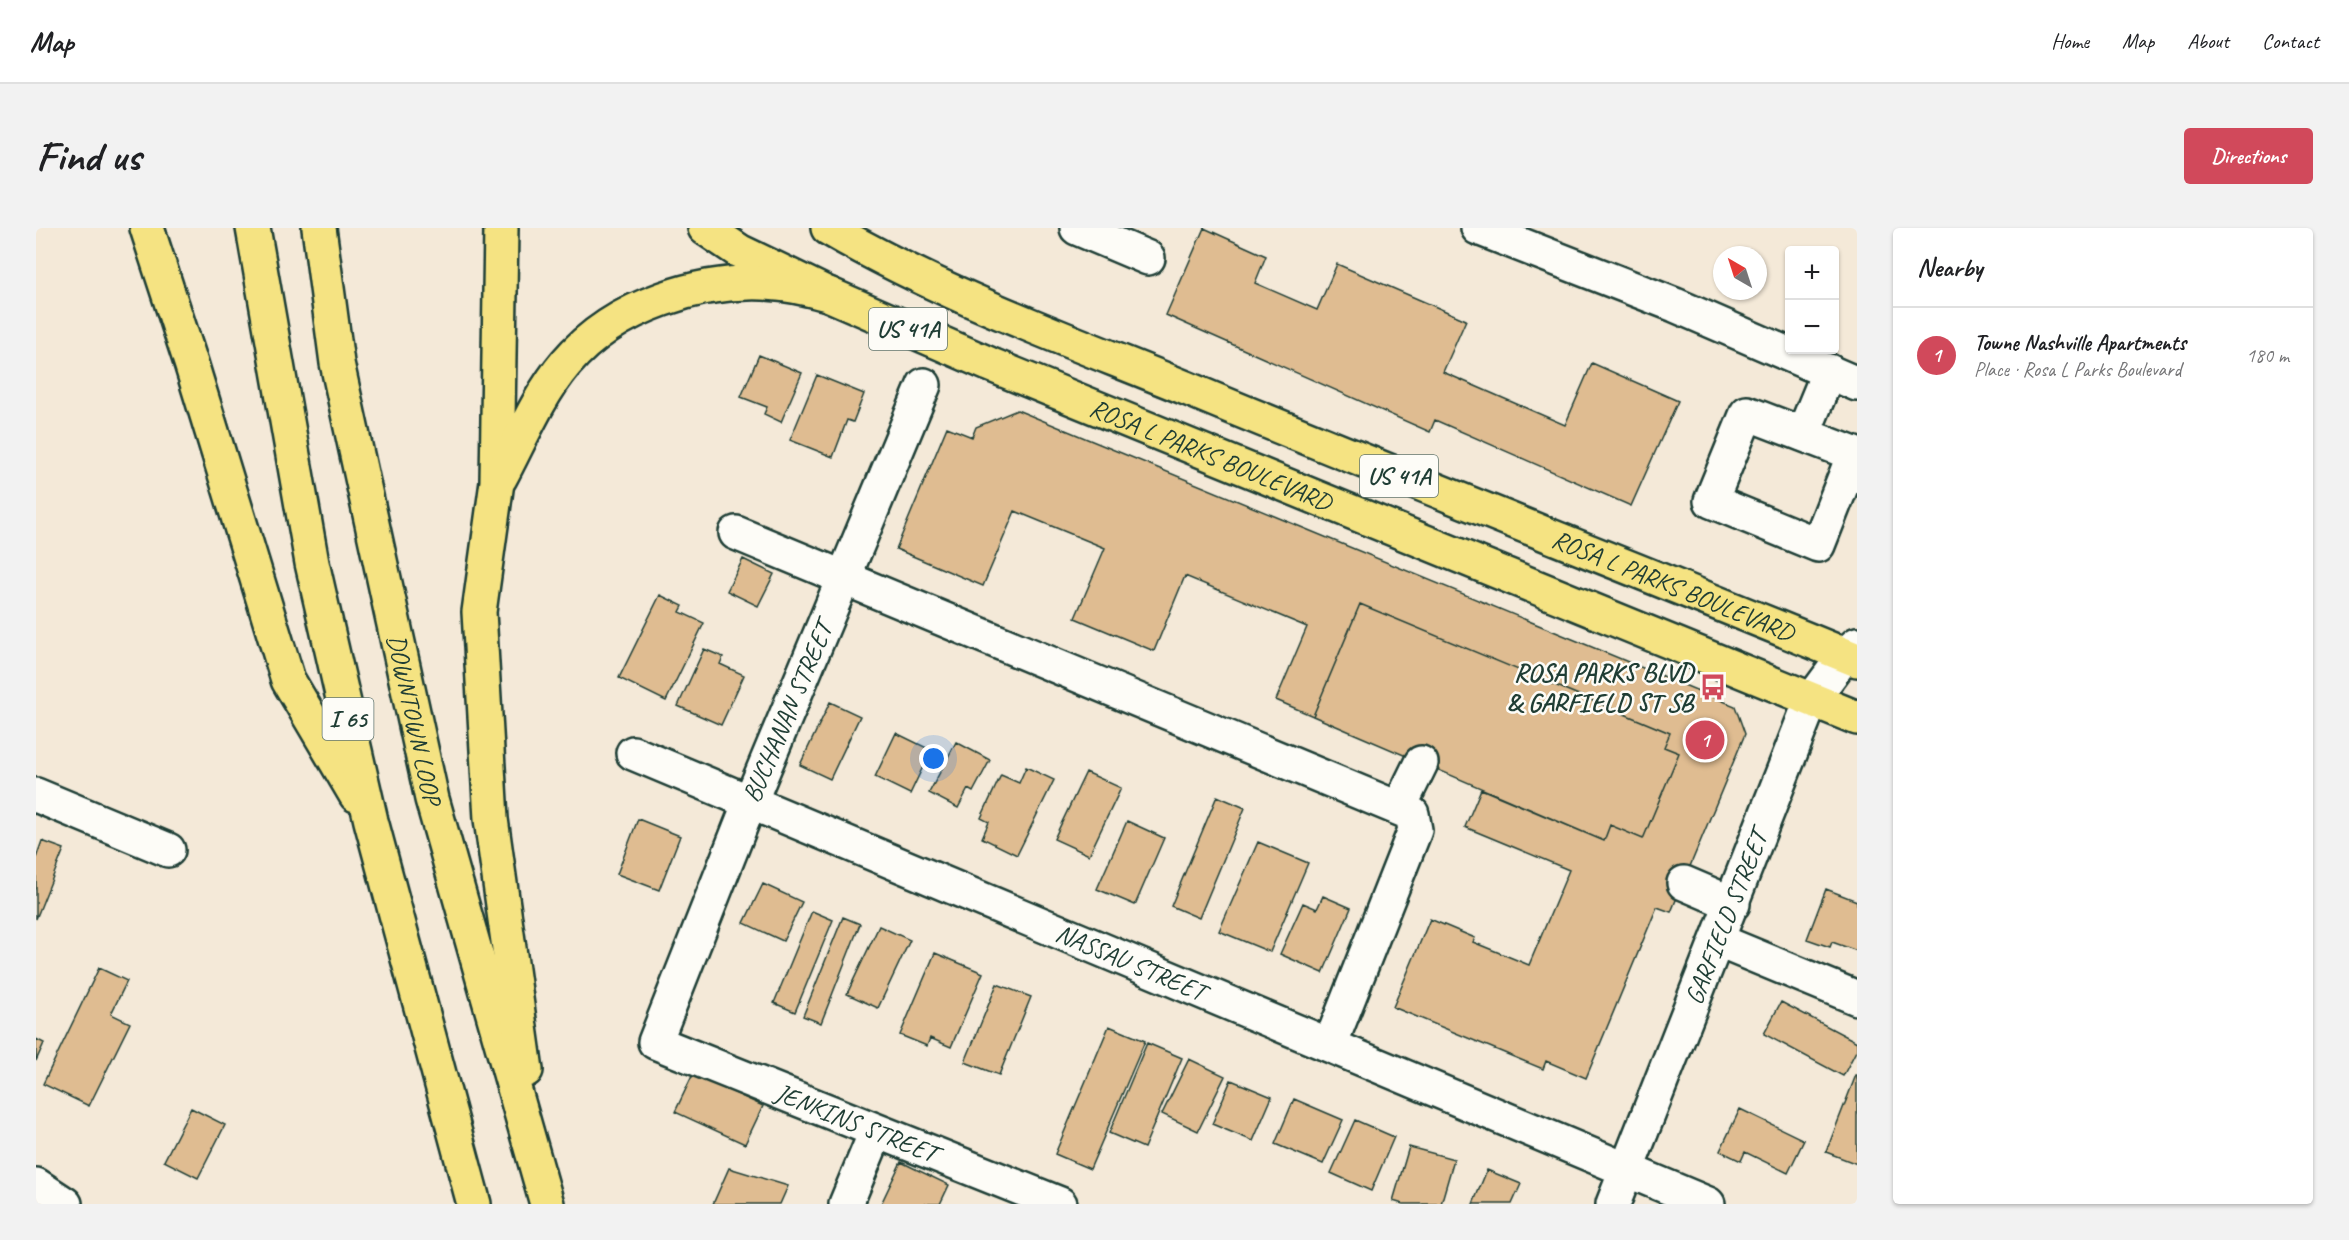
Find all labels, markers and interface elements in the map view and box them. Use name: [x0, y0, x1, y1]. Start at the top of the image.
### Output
text: Map: [30, 24, 73, 59]
text: Home: [2051, 28, 2089, 54]
text: Map: [2122, 28, 2154, 54]
text: About: [2187, 28, 2229, 54]
text: Contact: [2262, 28, 2319, 54]
button: Directions: [2184, 128, 2313, 184]
text: Find us: [36, 130, 141, 183]
north arrow: [1713, 246, 1767, 300]
map controls: [1785, 246, 1839, 354]
button: +: [1785, 246, 1839, 300]
text: Nearby: [1917, 251, 1982, 284]
button: −: [1785, 300, 1839, 354]
road number: US 41A: [869, 308, 947, 350]
text: Towne Nashville Apartments: [1974, 329, 2186, 357]
text: 1: [1932, 343, 1941, 368]
text: 180 m: [2246, 343, 2289, 368]
text: Place · Rosa L Parks Boulevard: [1974, 357, 2181, 382]
street label: ROSA L PARKS BOULEVARD: [1085, 391, 1339, 520]
road number: US 41A: [1360, 455, 1438, 497]
street label: ROSA L PARKS BOULEVARD: [1547, 522, 1801, 650]
street label: BUCHANAN STREET: [735, 611, 843, 807]
street label: DOWNTOWN LOOP: [380, 631, 449, 810]
place label: ROSA PARKS BLVD & GARFIELD ST SB: [1507, 656, 1696, 719]
bus stop icon: ROSA PARKS BLVD & GARFIELD ST SB: [1698, 672, 1728, 702]
road number: I 65: [322, 698, 374, 740]
pin: 1: [1686, 718, 1724, 762]
your location: [919, 744, 948, 773]
street label: GARFIELD STREET: [1677, 819, 1778, 1009]
street label: NASSAU STREET: [1051, 916, 1215, 1010]
street label: JENKINS STREET: [769, 1075, 949, 1173]

